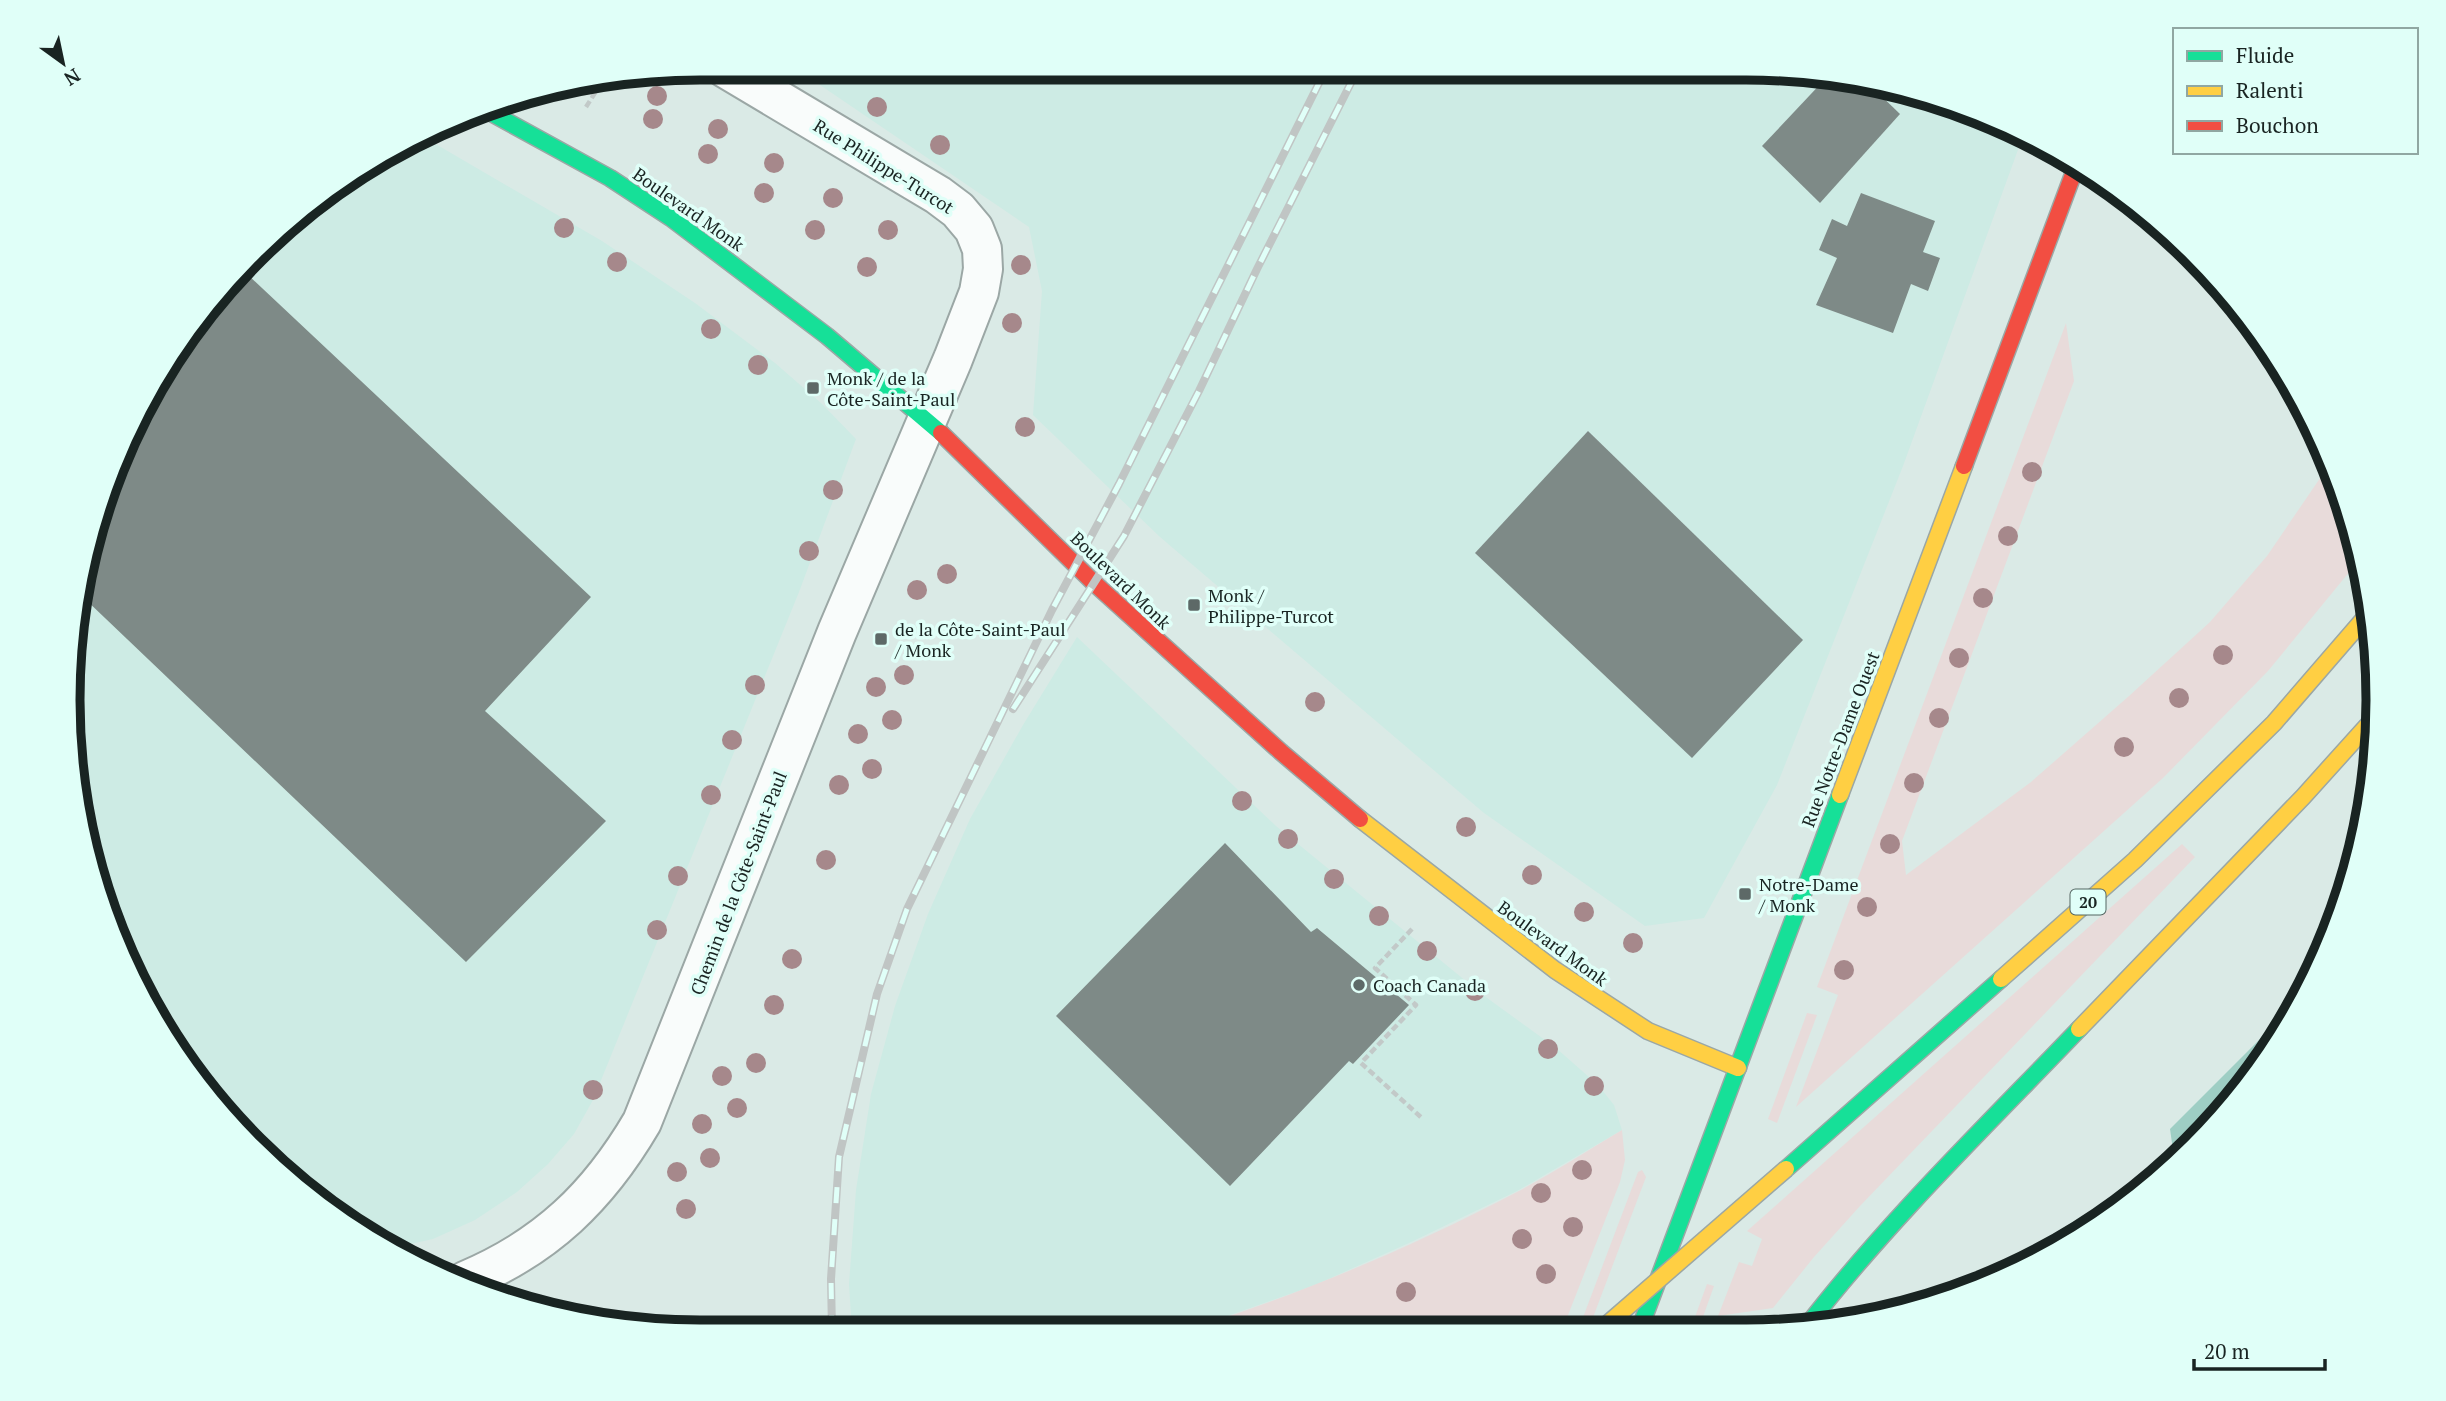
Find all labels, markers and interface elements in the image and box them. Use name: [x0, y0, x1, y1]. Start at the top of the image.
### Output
north arrow: [28, 28, 98, 98]
legend: [2173, 28, 2418, 154]
text: Fluide: [2236, 41, 2294, 69]
text: N: [59, 63, 85, 92]
text: Ralenti: [2236, 76, 2303, 104]
text: Bouchon: [2236, 111, 2319, 139]
street label: Rue Philippe-Turcot: [809, 113, 959, 219]
street label: Boulevard Monk: [629, 162, 750, 257]
place label: Monk / de la Côte-Saint-Paul: [827, 366, 955, 411]
marker: Monk / de la Côte-Saint-Paul: [805, 380, 821, 396]
street label: Boulevard Monk: [1066, 526, 1177, 634]
place label: Monk / Philippe-Turcot: [1208, 583, 1334, 628]
marker: Monk / Philippe-Turcot: [1186, 597, 1202, 613]
place label: de la Côte-Saint-Paul / Monk: [894, 617, 1066, 662]
marker: de la Côte-Saint-Paul / Monk: [873, 631, 889, 647]
street label: Rue Notre-Dame Ouest: [1795, 647, 1885, 830]
street label: Chemin de la Côte-Saint-Paul: [684, 768, 792, 998]
place label: Notre-Dame / Monk: [1758, 872, 1859, 917]
marker: Notre-Dame / Monk: [1737, 886, 1753, 902]
road number: 20: [2070, 890, 2106, 914]
street label: Boulevard Monk: [1493, 895, 1613, 991]
place label: Coach Canada: [1373, 973, 1486, 997]
marker: Coach Canada: [1351, 977, 1367, 993]
scale bar: [2194, 1328, 2325, 1372]
text: 20 m: [2204, 1337, 2250, 1365]

